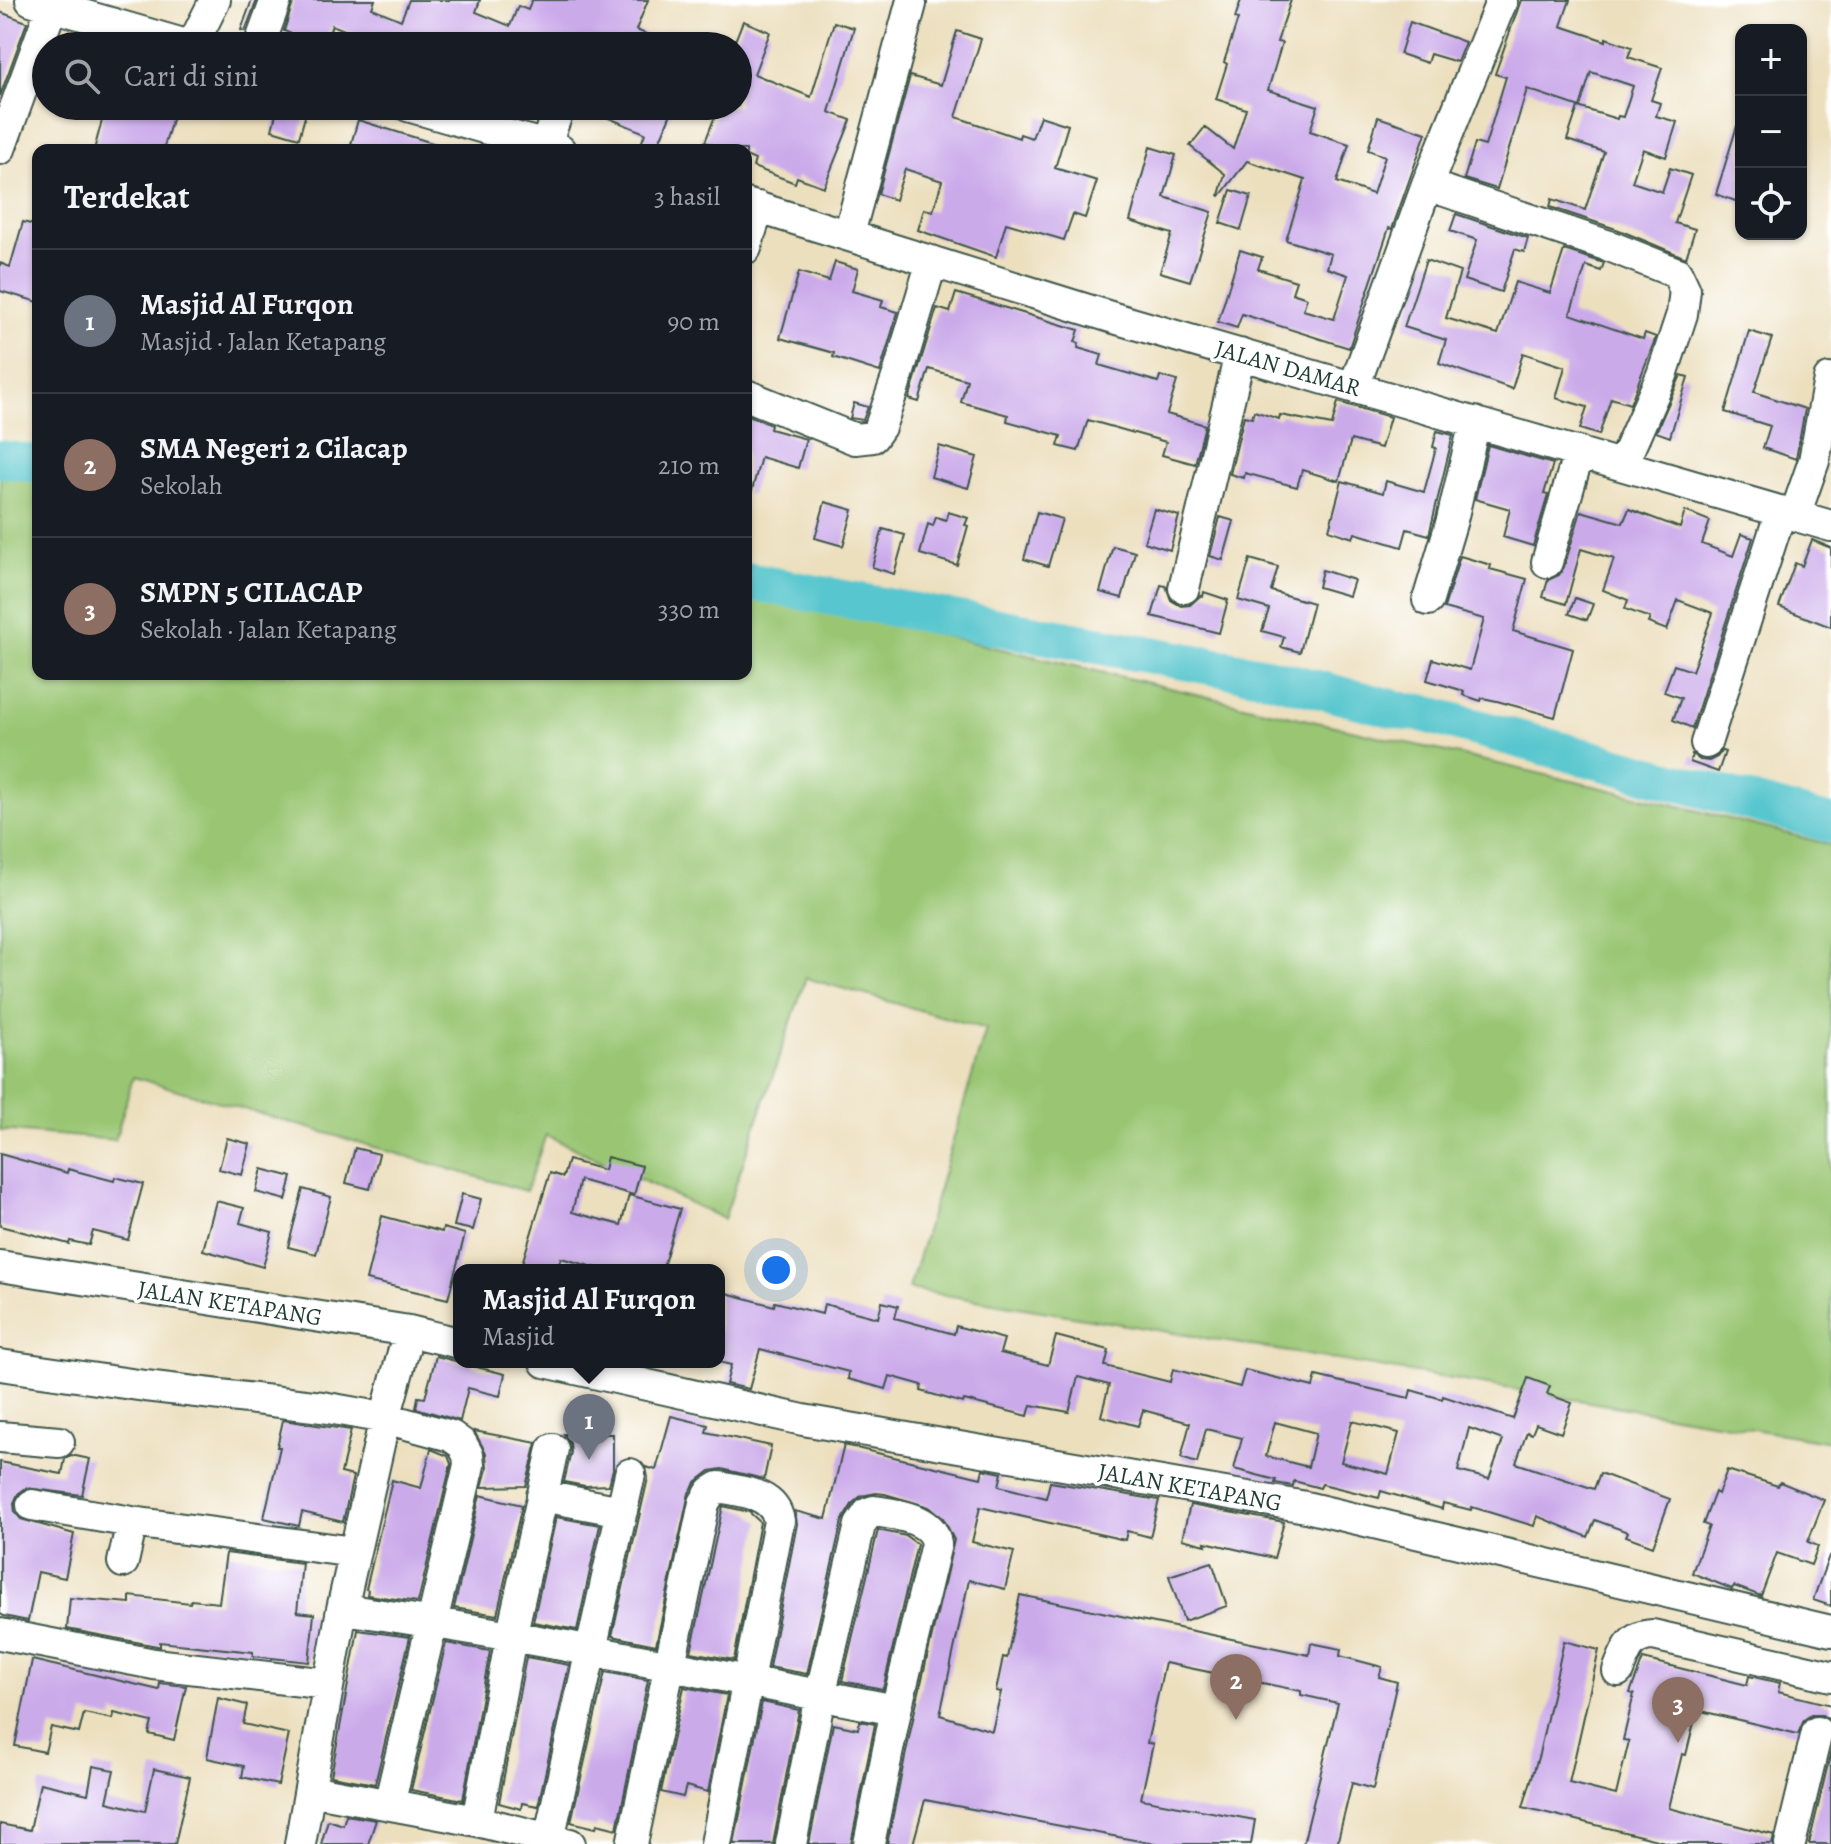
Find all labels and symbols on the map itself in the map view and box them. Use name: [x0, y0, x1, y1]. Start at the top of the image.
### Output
street label: JALAN DAMAR: [1211, 332, 1365, 404]
your location: [756, 1250, 796, 1290]
street label: JALAN KETAPANG: [136, 1273, 324, 1333]
pin: 1: [563, 1394, 615, 1460]
street label: JALAN KETAPANG: [1096, 1455, 1284, 1519]
pin: 2: [1210, 1654, 1262, 1720]
pin: 3: [1652, 1677, 1704, 1743]

